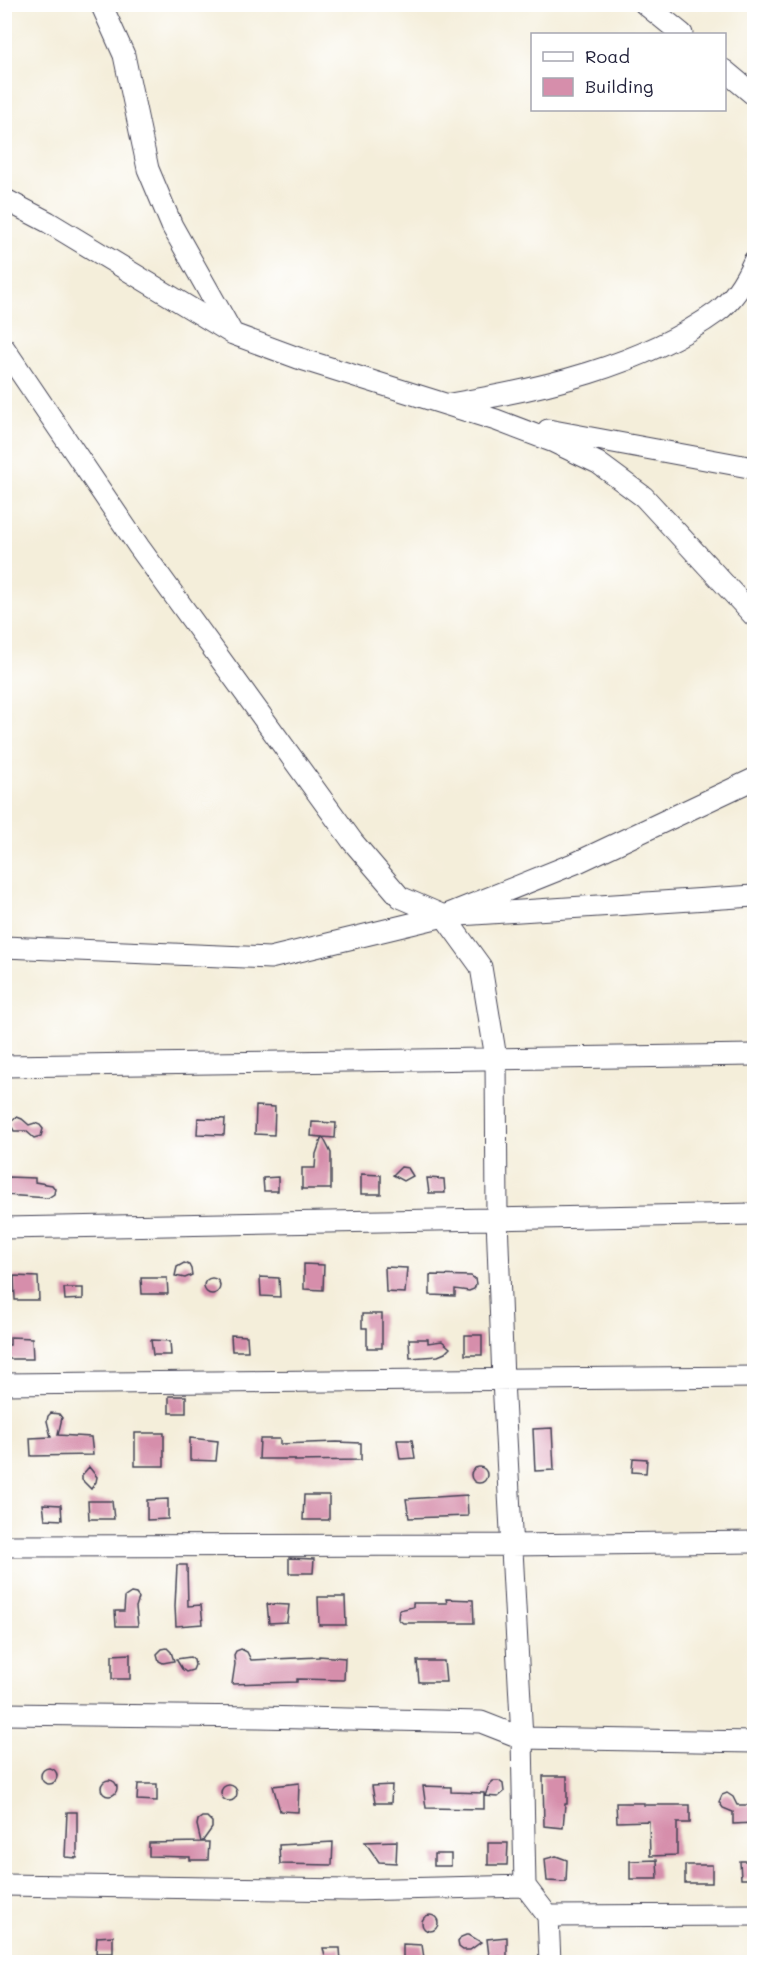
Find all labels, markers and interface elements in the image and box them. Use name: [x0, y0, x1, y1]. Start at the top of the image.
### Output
legend: [531, 33, 726, 111]
text: Road: [585, 44, 630, 68]
text: Building: [585, 74, 653, 98]

